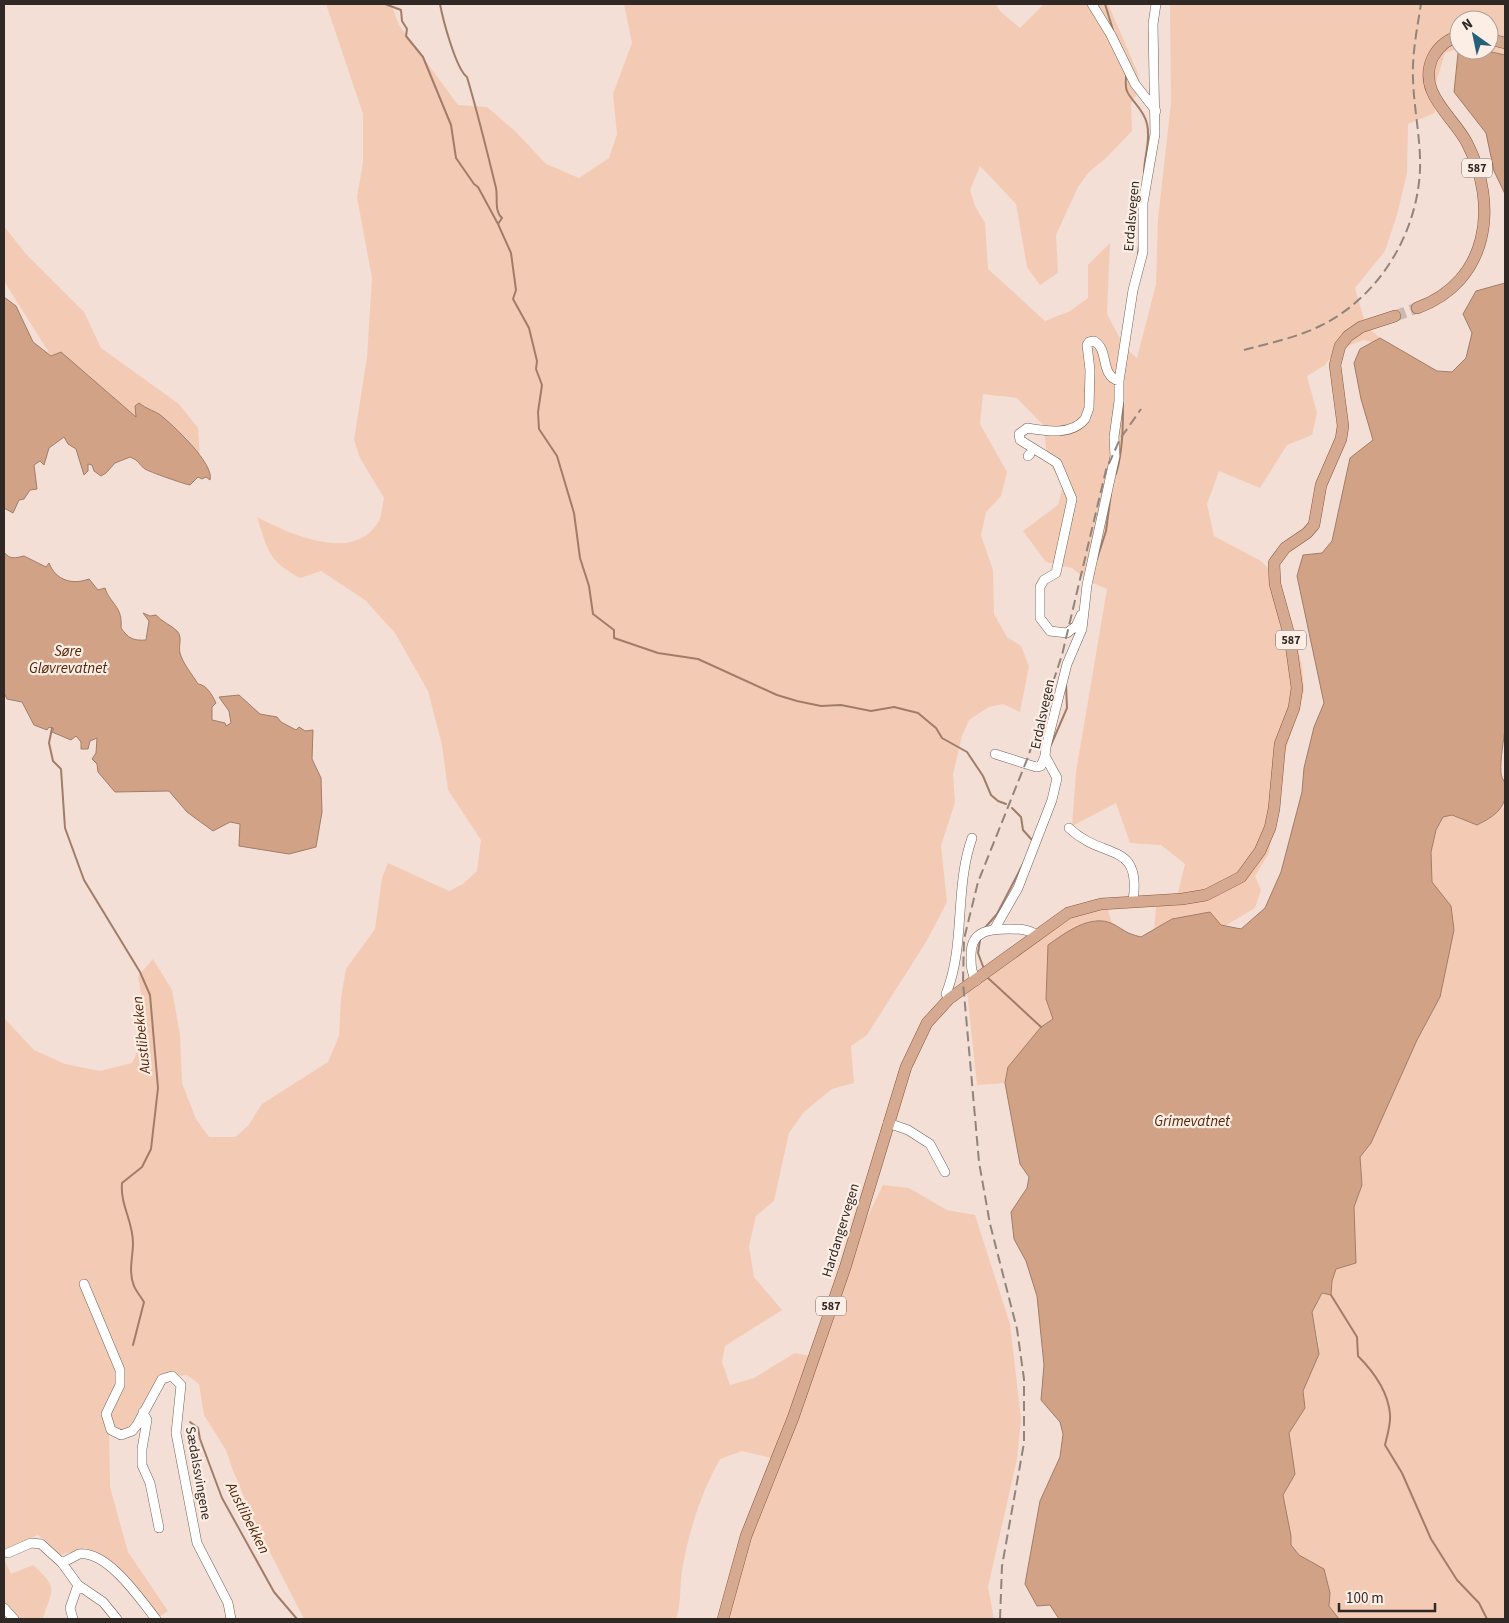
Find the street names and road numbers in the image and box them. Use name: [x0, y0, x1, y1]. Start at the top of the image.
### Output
road number: 587: [1462, 158, 1492, 178]
street label: Erdalsvegen: [1119, 180, 1145, 252]
road number: 587: [1276, 630, 1306, 650]
street label: Erdalsvegen: [1026, 677, 1060, 751]
street label: Hardangervegen: [817, 1181, 865, 1280]
road number: 587: [816, 1296, 846, 1315]
street label: Sædalssvingene: [180, 1425, 216, 1522]

